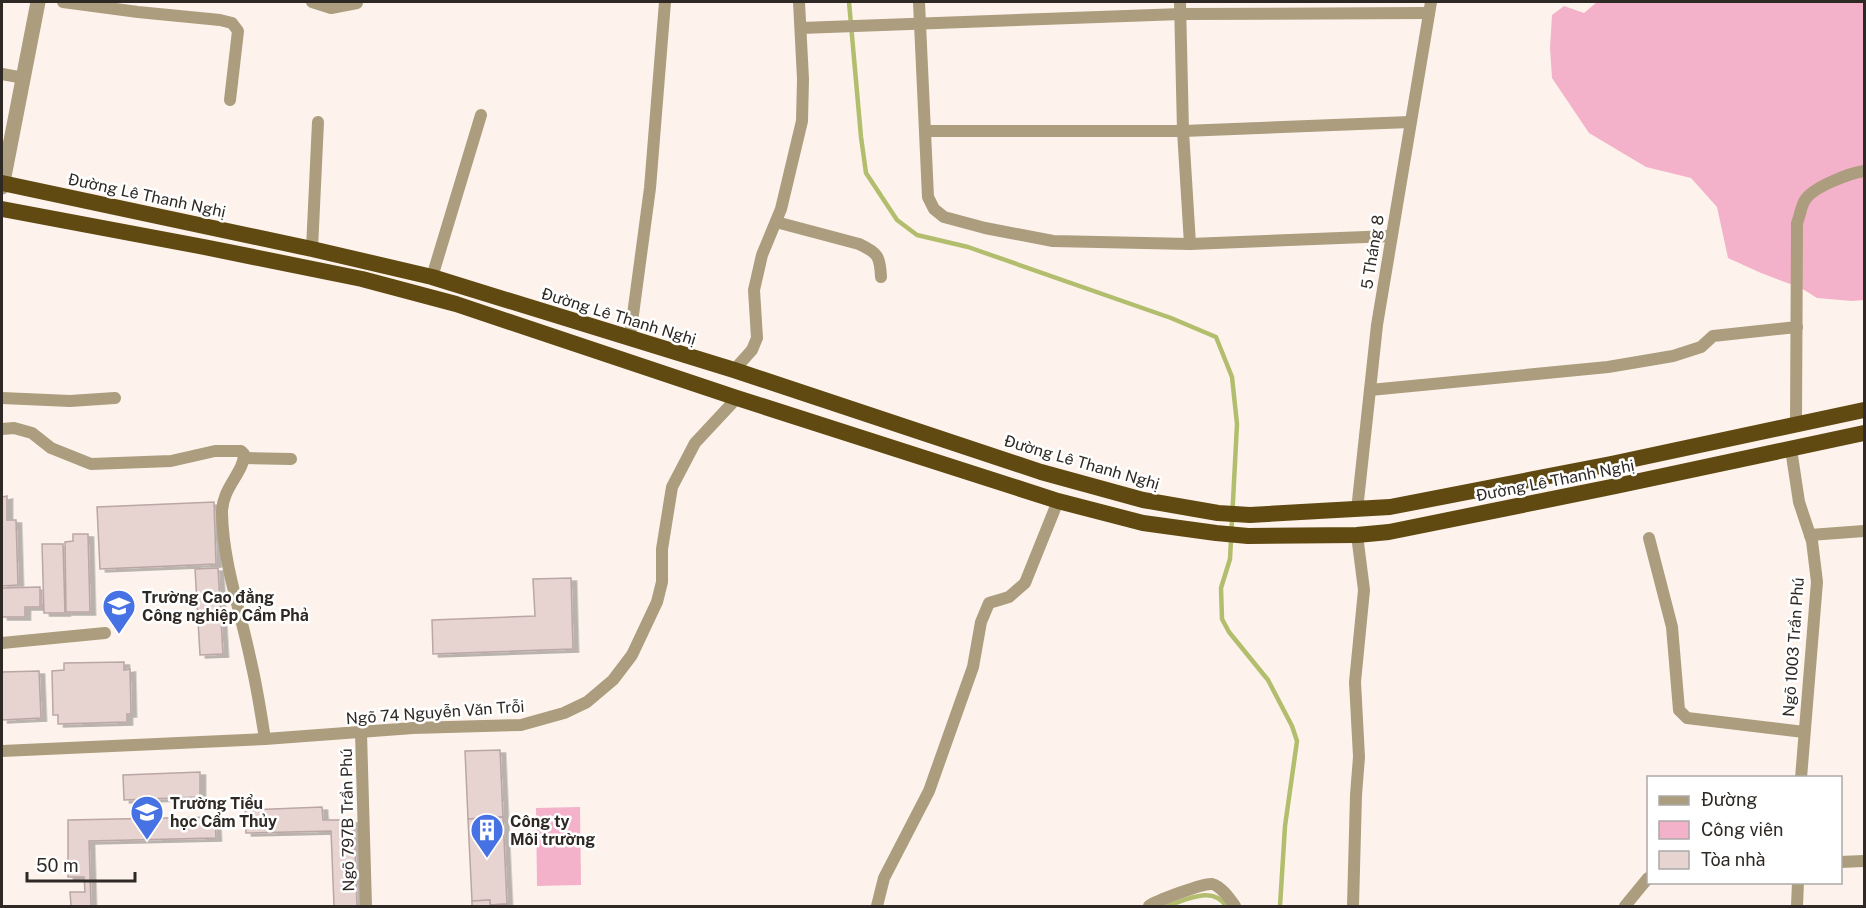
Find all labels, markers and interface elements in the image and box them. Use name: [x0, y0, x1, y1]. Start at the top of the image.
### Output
street label: Đường Lê Thanh Nghị: [66, 169, 228, 222]
street label: 5 Tháng 8: [1357, 213, 1388, 291]
street label: Đường Lê Thanh Nghị: [539, 284, 699, 349]
street label: Đường Lê Thanh Nghị: [1002, 431, 1162, 494]
street label: Đường Lê Thanh Nghị: [1474, 456, 1636, 505]
street label: Ngõ 1003 Trần Phú: [1779, 577, 1808, 718]
school or university icon: Trường Cao đẳng Công nghiệp Cẩm Phả: [101, 588, 137, 635]
place label: Trường Cao đẳng Công nghiệp Cẩm Phả: [142, 588, 309, 625]
street label: Ngõ 74 Nguyễn Văn Trỗi: [345, 697, 525, 728]
street label: Ngõ 797B Trần Phú: [337, 748, 358, 892]
legend: [1647, 776, 1842, 884]
text: Đường: [1701, 789, 1758, 810]
place label: Trường Tiểu học Cẩm Thủy: [170, 793, 277, 831]
school or university icon: Trường Tiểu học Cẩm Thủy: [129, 794, 165, 841]
building icon: Công ty Môi trường: [469, 812, 505, 859]
place label: Công ty Môi trường: [510, 812, 595, 849]
text: Công viên: [1701, 819, 1784, 840]
scale bar: [27, 845, 135, 883]
text: Tòa nhà: [1701, 849, 1766, 870]
text: 50 m: [36, 855, 79, 876]

